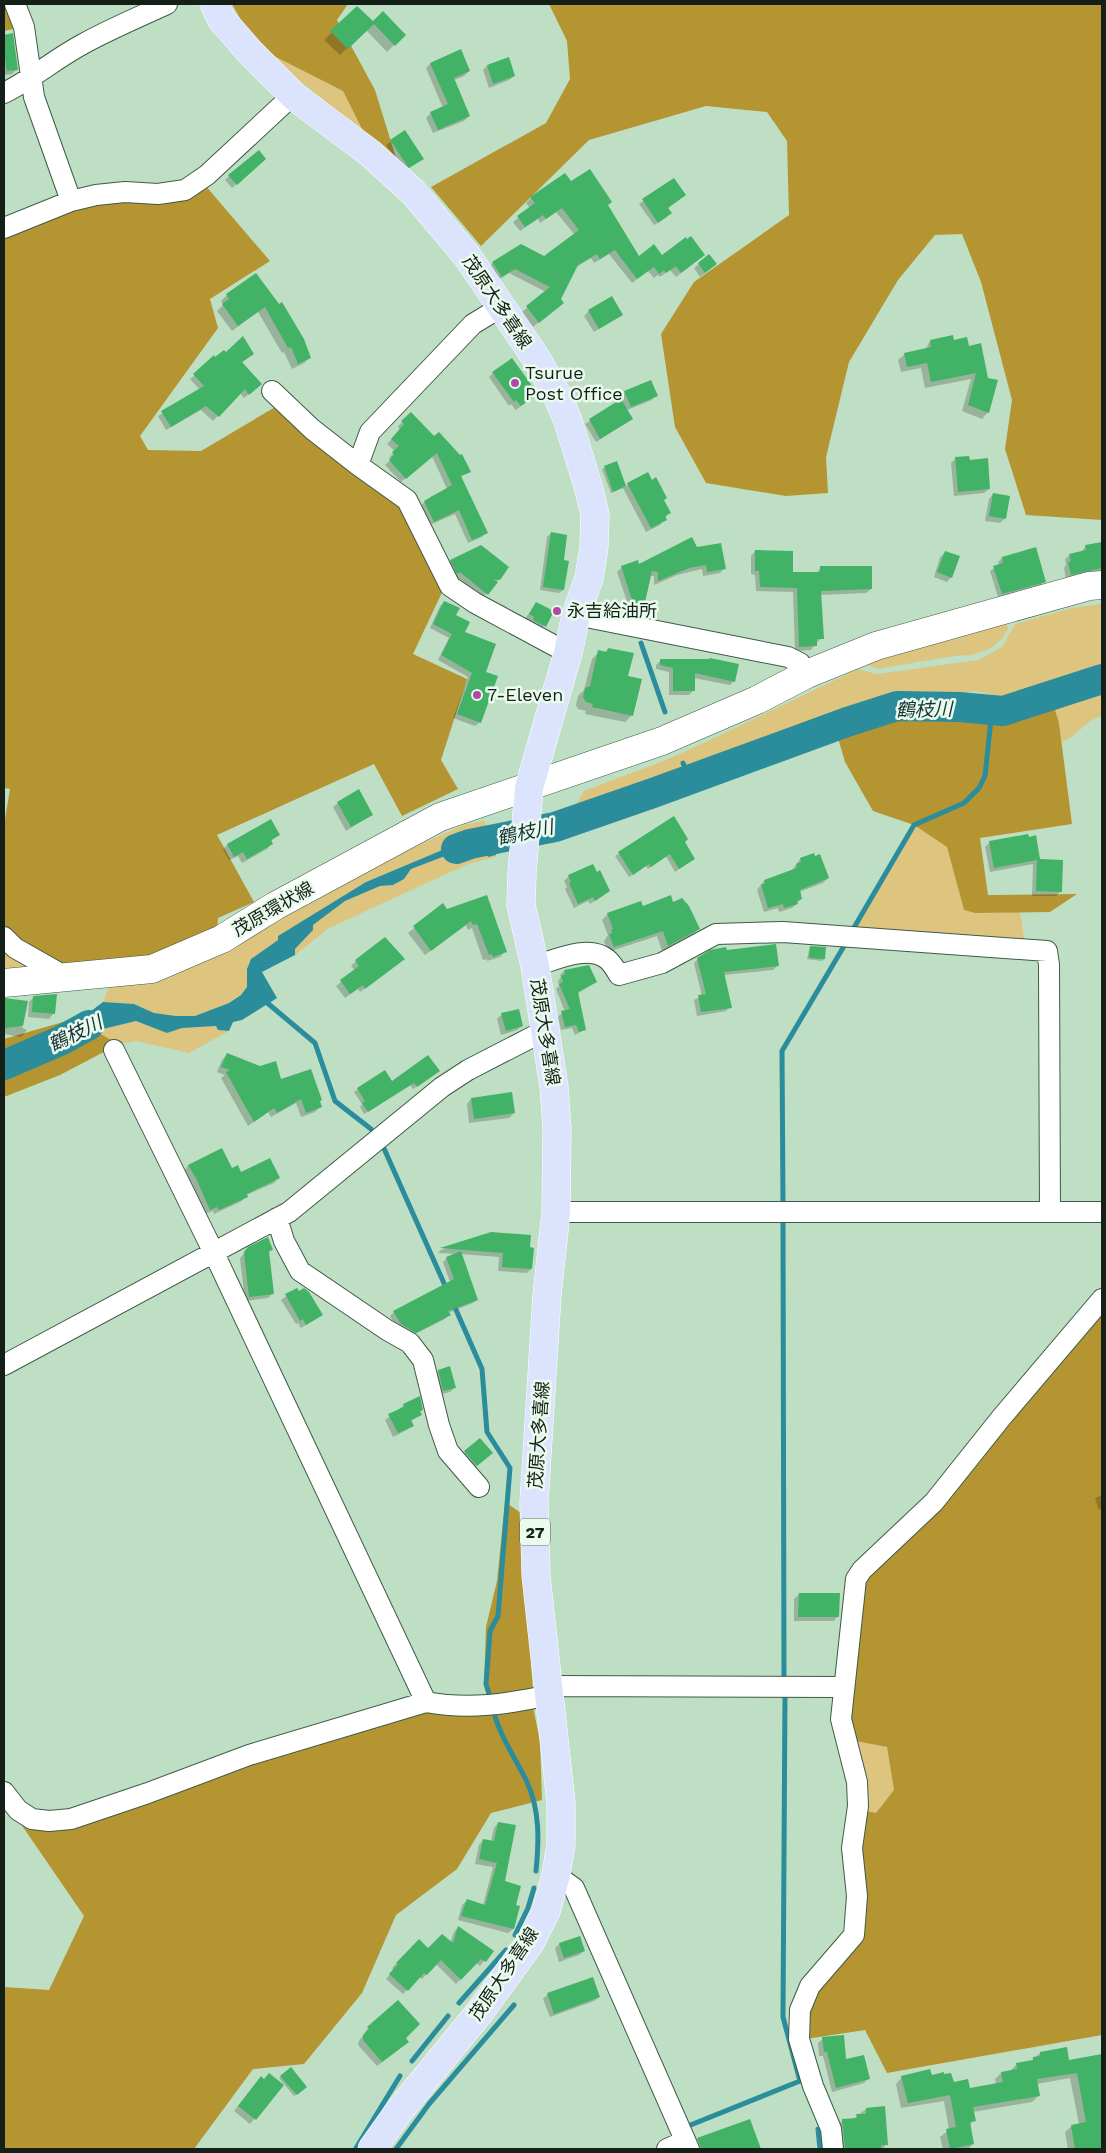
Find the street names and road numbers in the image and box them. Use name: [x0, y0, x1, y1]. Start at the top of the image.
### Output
street label: 茂原大多喜線: [459, 251, 536, 352]
street label: 茂原環状線: [229, 877, 317, 940]
street label: 茂原大多喜線: [527, 977, 564, 1087]
street label: 茂原大多喜線: [524, 1380, 553, 1490]
road number: 27: [520, 1518, 550, 1545]
street label: 茂原大多喜線: [465, 1923, 542, 2024]

